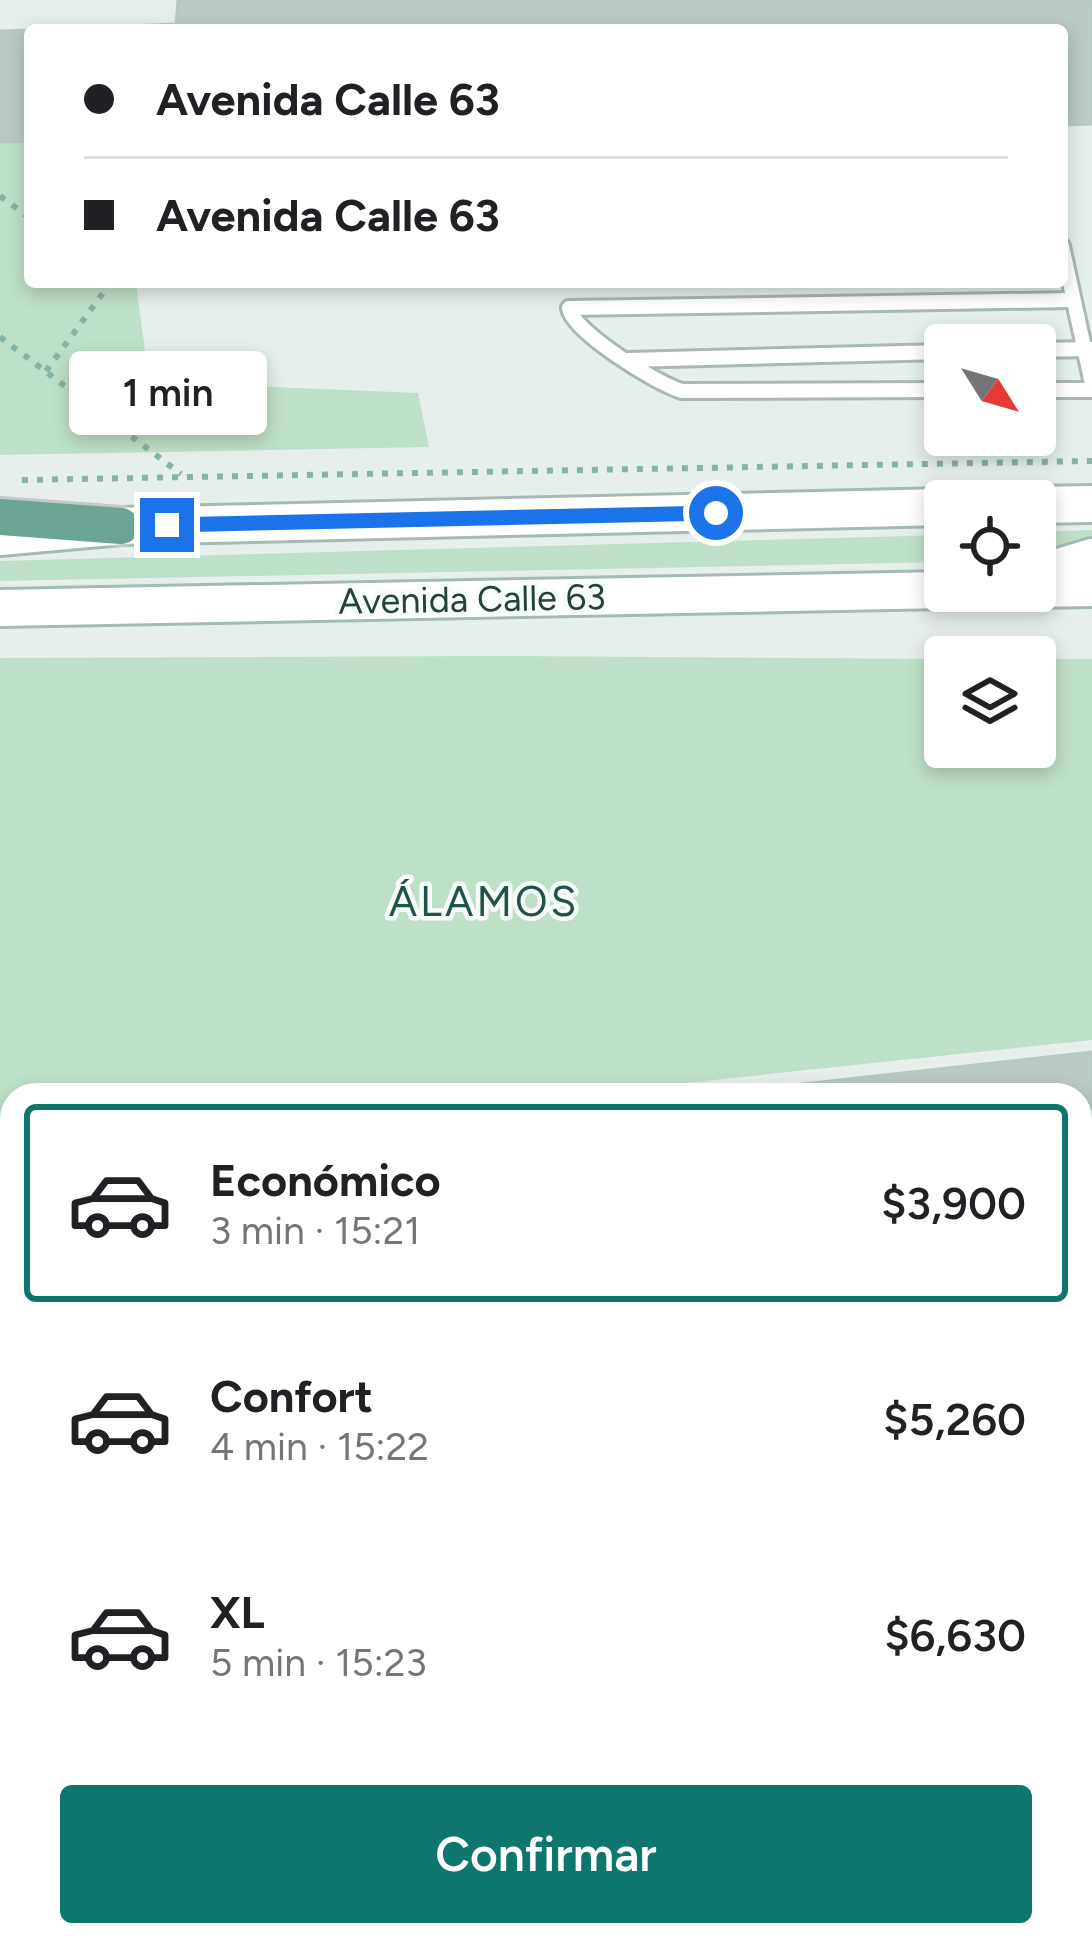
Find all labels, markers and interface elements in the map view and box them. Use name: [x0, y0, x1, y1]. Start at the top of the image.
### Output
text: Avenida Calle 63: [156, 72, 500, 126]
text: Avenida Calle 63: [156, 188, 500, 242]
north arrow: [924, 324, 1056, 456]
map controls: [924, 324, 1056, 768]
callout: 1 min: [68, 351, 266, 435]
text: 1 min: [122, 369, 214, 416]
button: locate: [924, 480, 1056, 612]
route start: [689, 486, 743, 540]
route end: [140, 498, 194, 552]
street label: Avenida Calle 63: [338, 575, 606, 623]
button: layers: [924, 636, 1056, 768]
district label: ÁLAMOS: [389, 876, 579, 927]
icon: car: [66, 1149, 174, 1257]
text: Económico: [210, 1153, 441, 1207]
text: $3,900: [881, 1176, 1026, 1230]
text: 3 min · 15:21: [210, 1207, 420, 1254]
icon: car: [66, 1365, 174, 1473]
text: Confort: [210, 1369, 373, 1423]
text: $5,260: [883, 1392, 1026, 1446]
text: 4 min · 15:22: [210, 1423, 429, 1470]
icon: car: [66, 1581, 174, 1689]
text: XL: [210, 1585, 265, 1639]
text: $6,630: [884, 1608, 1026, 1662]
text: 5 min · 15:23: [210, 1639, 427, 1686]
button: Confirmar: [60, 1785, 1032, 1923]

